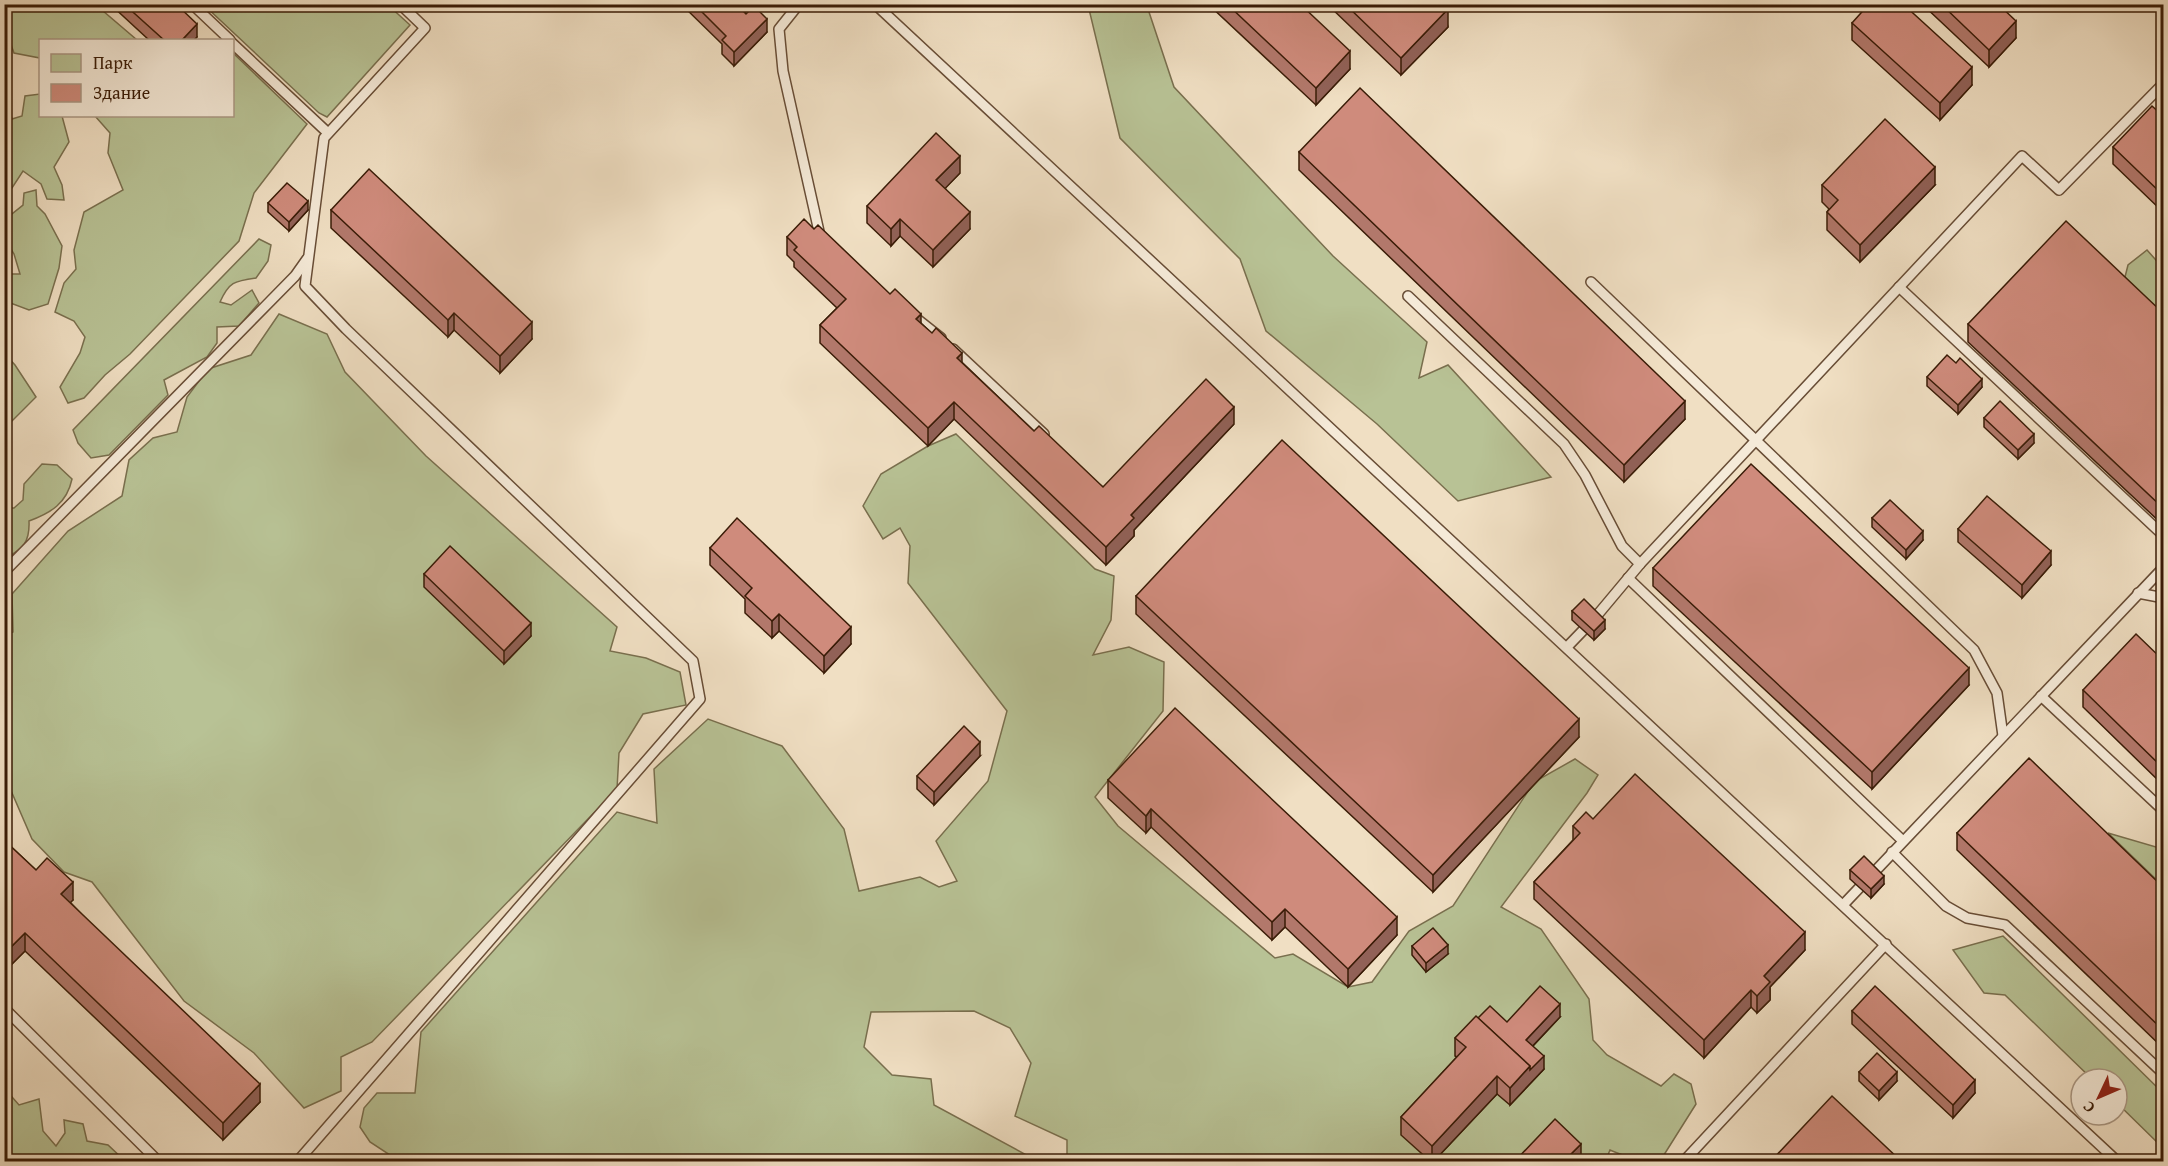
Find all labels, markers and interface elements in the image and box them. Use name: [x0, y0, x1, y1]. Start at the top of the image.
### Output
legend: [39, 39, 234, 117]
text: Парк: [93, 49, 133, 76]
text: Здание: [93, 79, 150, 106]
north arrow: [2069, 1067, 2129, 1127]
text: С: [2076, 1096, 2100, 1119]

